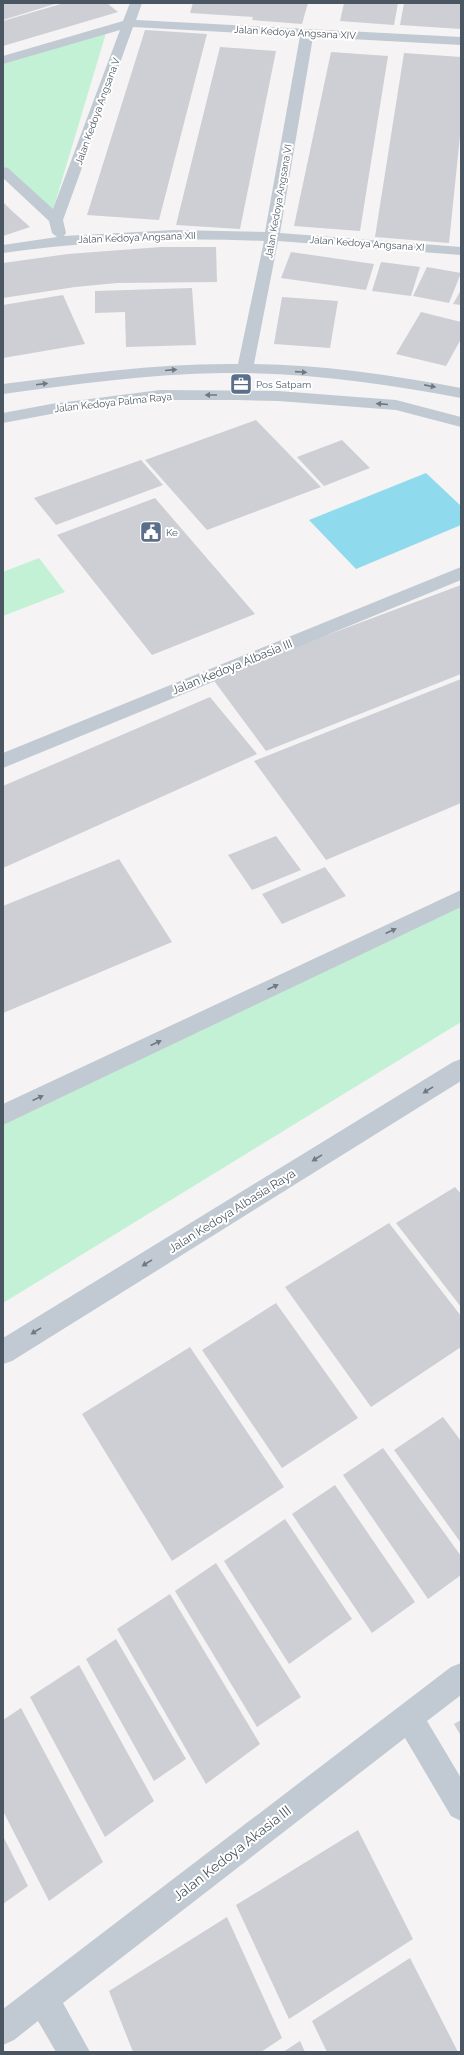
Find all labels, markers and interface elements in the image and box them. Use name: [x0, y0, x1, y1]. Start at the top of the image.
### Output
street label: Jalan Kedoya Angsana XIV: [234, 24, 356, 41]
street label: Jalan Kedoya Angsana V: [73, 56, 122, 166]
street label: Jalan Kedoya Angsana VI: [263, 143, 294, 259]
street label: Jalan Kedoya Angsana XII: [78, 230, 196, 245]
street label: Jalan Kedoya Angsana XI: [309, 234, 425, 253]
one-way arrow: [165, 367, 177, 374]
one-way arrow: [295, 369, 307, 376]
office icon: Pos Satpam: [228, 371, 254, 397]
place label: Pos Satpam: [256, 379, 311, 390]
one-way arrow: [36, 381, 48, 387]
one-way arrow: [424, 384, 436, 390]
street label: Jalan Kedoya Palma Raya: [54, 391, 172, 414]
one-way arrow: [204, 392, 217, 398]
one-way arrow: [376, 400, 388, 407]
public building icon: Ke: [138, 519, 164, 545]
place label: Ke: [166, 527, 178, 538]
street label: Jalan Kedoya Albasia III: [170, 636, 294, 698]
one-way arrow: [385, 928, 396, 934]
one-way arrow: [268, 984, 279, 990]
one-way arrow: [150, 1040, 161, 1046]
one-way arrow: [423, 1086, 433, 1094]
one-way arrow: [33, 1095, 44, 1101]
one-way arrow: [312, 1154, 322, 1162]
street label: Jalan Kedoya Albasia Raya: [166, 1166, 298, 1256]
one-way arrow: [142, 1259, 152, 1267]
one-way arrow: [30, 1328, 42, 1335]
street label: Jalan Kedoya Akasia III: [170, 1802, 294, 1904]

